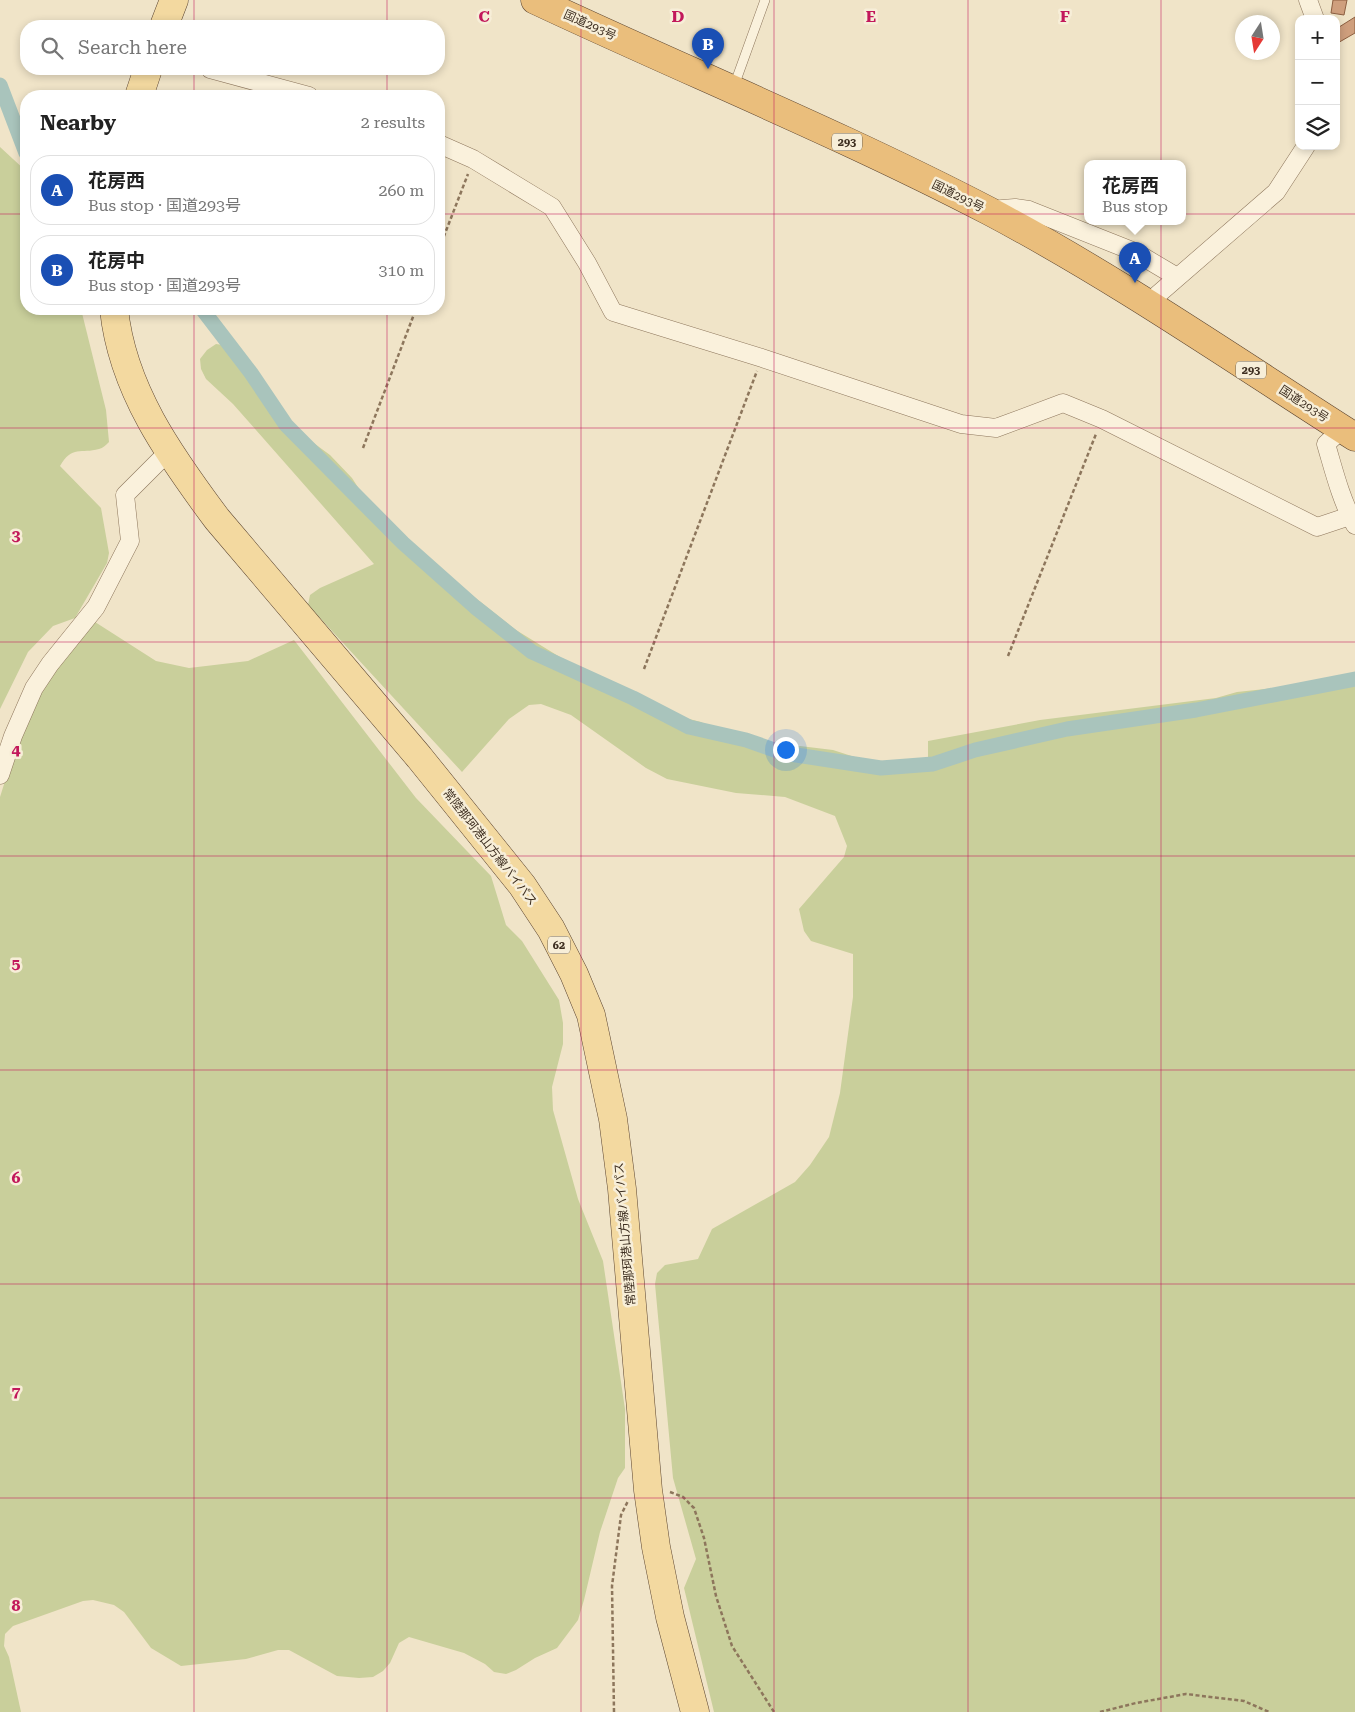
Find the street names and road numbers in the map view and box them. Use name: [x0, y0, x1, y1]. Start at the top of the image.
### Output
street label: 国道293号: [561, 7, 619, 43]
road number: 293: [832, 134, 862, 150]
street label: 国道293号: [930, 177, 986, 215]
road number: 293: [1236, 362, 1266, 378]
street label: 国道293号: [1277, 383, 1331, 425]
street label: 常陸那珂港山方線バイパス: [440, 786, 540, 908]
road number: 62: [548, 936, 570, 954]
street label: 常陸那珂港山方線バイパス: [612, 1162, 638, 1306]

